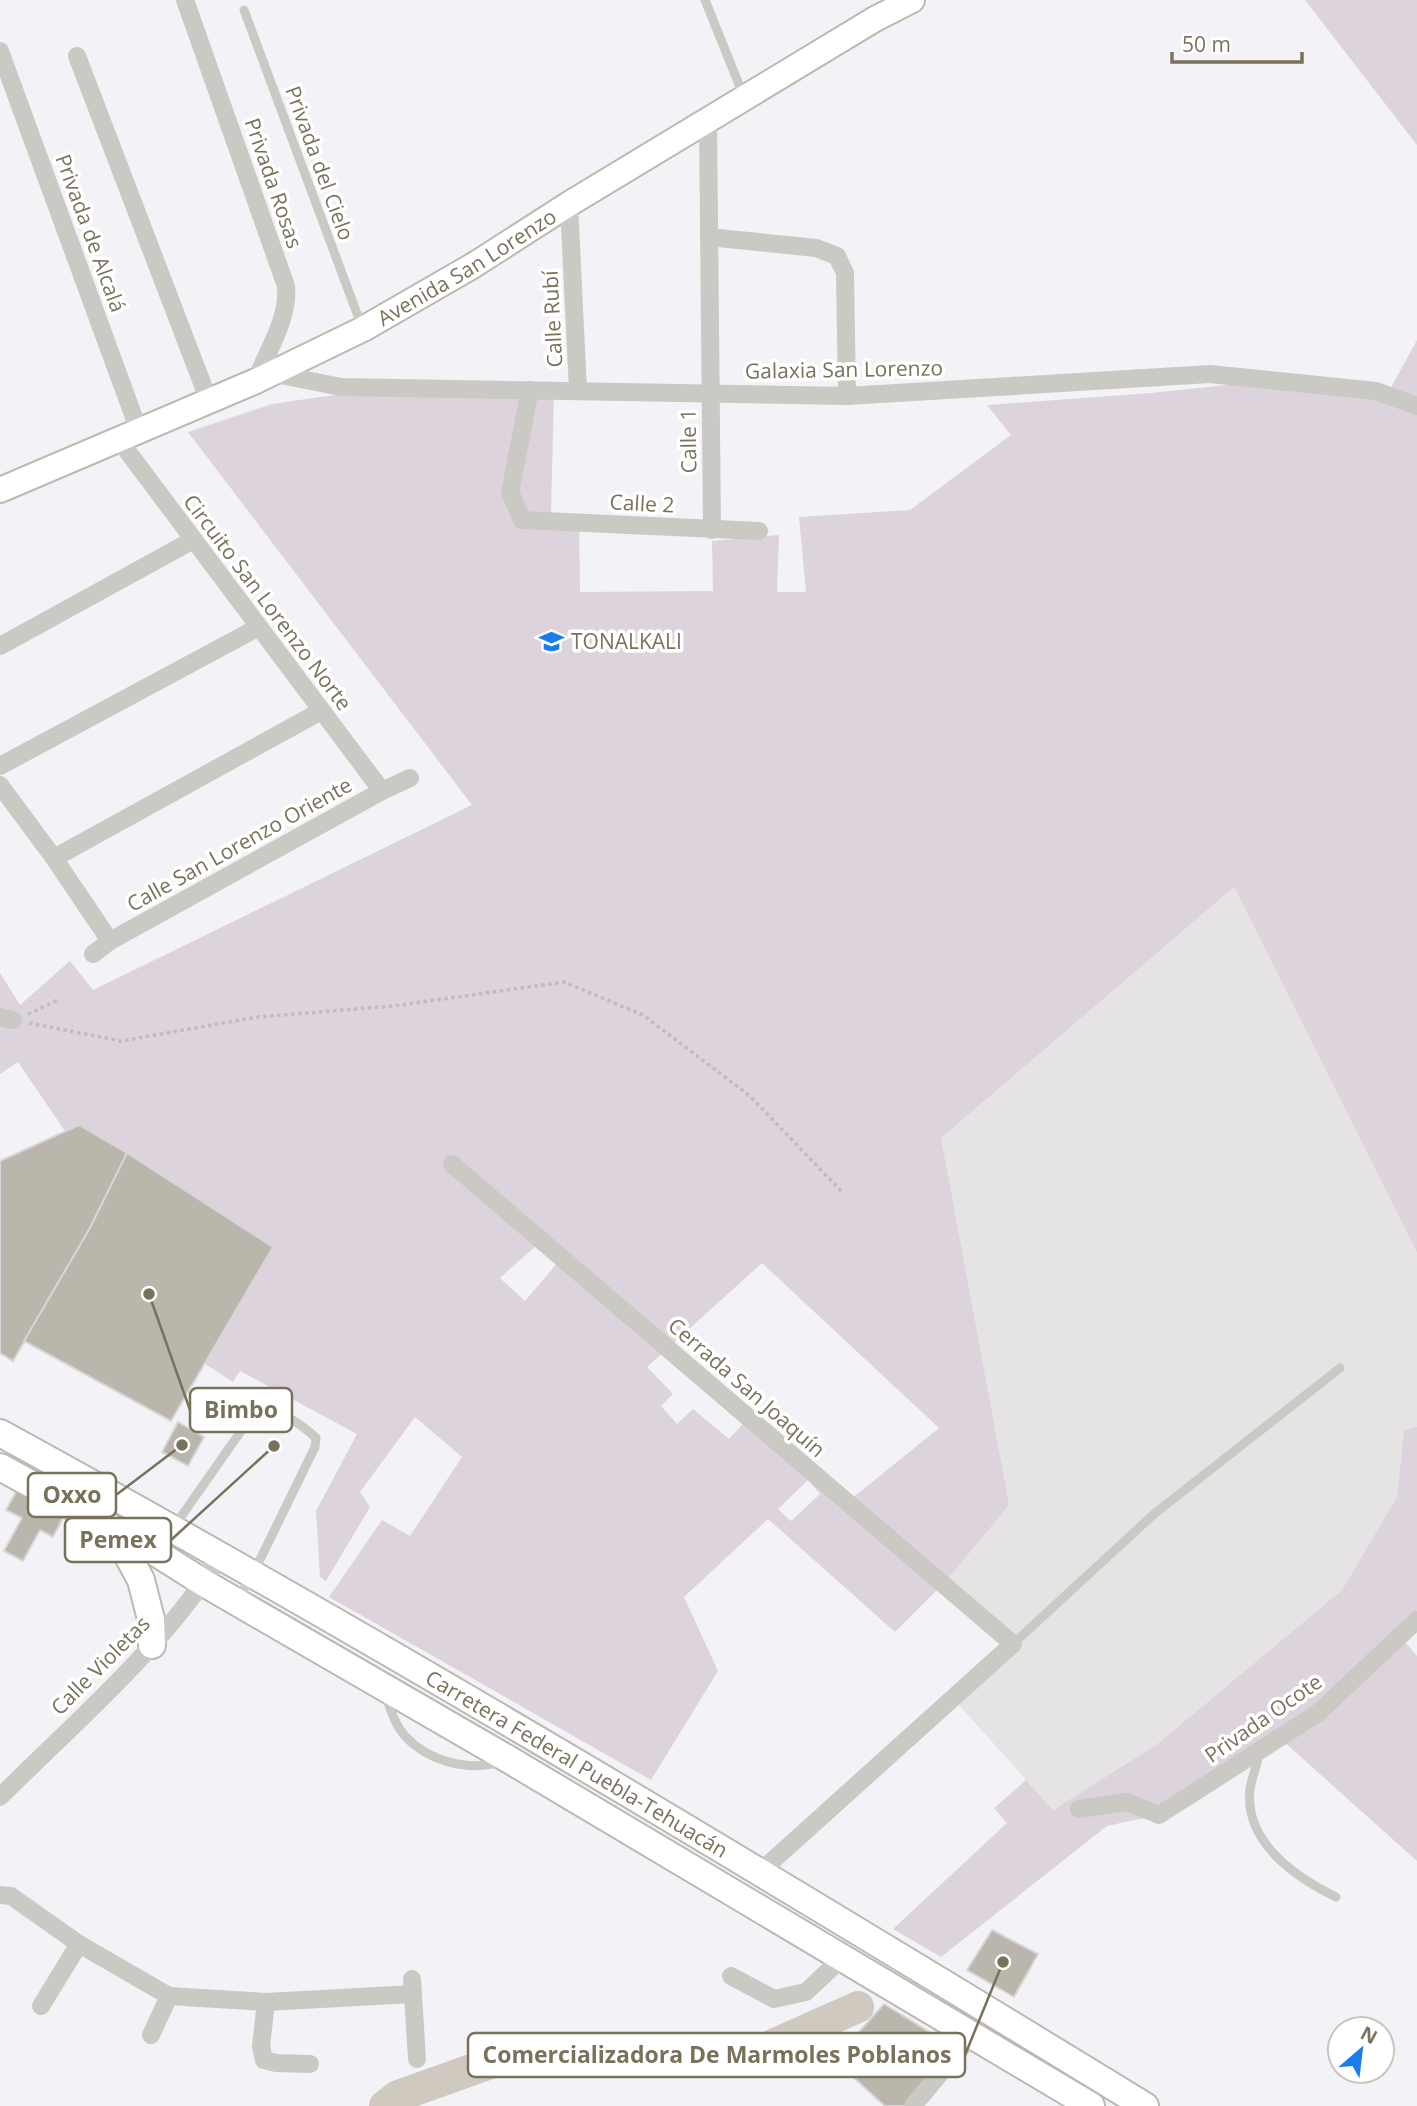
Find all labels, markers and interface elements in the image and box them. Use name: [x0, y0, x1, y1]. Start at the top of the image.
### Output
scale bar: [1172, 21, 1302, 65]
text: 50 m: [1182, 30, 1231, 58]
street label: Privada del Cielo: [279, 82, 361, 244]
street label: Privada Rosas: [239, 114, 309, 252]
street label: Privada de Alcalá: [49, 150, 133, 316]
street label: Avenida San Lorenzo: [372, 202, 562, 332]
street label: Calle Rubí: [535, 269, 569, 368]
street label: Galaxia San Lorenzo: [745, 353, 943, 385]
street label: Calle 1: [673, 408, 703, 474]
street label: Calle 2: [609, 487, 675, 519]
street label: Circuito San Lorenzo Norte: [178, 488, 358, 716]
school or university icon: TONALKALI: [537, 627, 565, 655]
place label: TONALKALI: [571, 627, 682, 655]
street label: Calle San Lorenzo Oriente: [121, 770, 357, 918]
street label: Cerrada San Joaquín: [663, 1311, 831, 1463]
callout: Bimbo: [190, 1388, 292, 1432]
text: Bimbo: [204, 1393, 278, 1425]
callout: Oxxo: [28, 1473, 116, 1517]
text: Oxxo: [42, 1478, 102, 1510]
callout: Pemex: [65, 1518, 171, 1562]
text: Pemex: [79, 1523, 157, 1555]
street label: Calle Violetas: [44, 1609, 156, 1721]
street label: Carretera Federal Puebla-Tehuacán: [421, 1663, 733, 1864]
street label: Privada Ocote: [1199, 1667, 1327, 1769]
north arrow: [1326, 2015, 1396, 2085]
text: N: [1356, 2020, 1382, 2050]
callout: Comercializadora De Marmoles Poblanos: [468, 2033, 965, 2077]
text: Comercializadora De Marmoles Poblanos: [483, 2038, 951, 2070]

